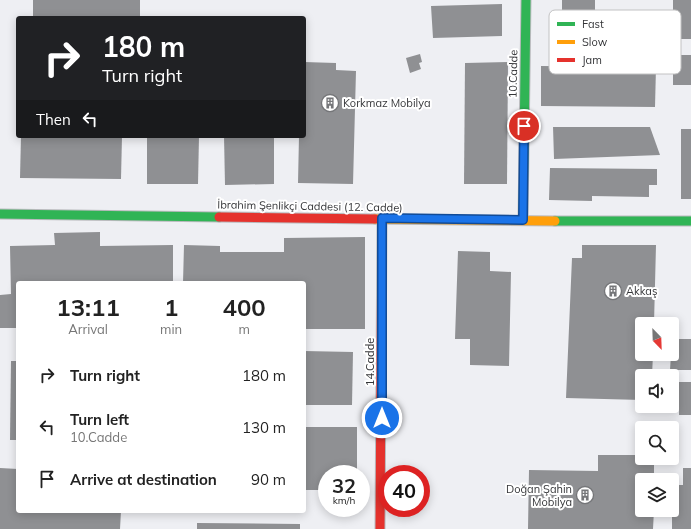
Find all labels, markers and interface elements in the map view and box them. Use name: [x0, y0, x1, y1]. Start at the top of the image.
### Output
legend: [549, 10, 681, 74]
text: Fast: [582, 17, 604, 31]
text: 180 m: [102, 29, 185, 64]
icon: right: [36, 32, 88, 84]
text: Slow: [582, 35, 608, 49]
street label: 10.Cadde: [506, 50, 520, 98]
text: Jam: [582, 53, 602, 67]
text: Turn right: [102, 64, 182, 87]
building icon: Korkmaz Mobilya: [320, 93, 340, 113]
place label: Korkmaz Mobilya: [343, 96, 431, 110]
icon: left: [79, 108, 101, 130]
pin: [507, 109, 541, 143]
text: Then: [36, 110, 71, 129]
icon: arrive: [513, 115, 535, 137]
street label: İbrahim Şenlikçi Caddesi (12. Cadde): [217, 197, 403, 215]
building icon: Akkaş: [603, 281, 623, 301]
place label: Akkaş: [626, 284, 657, 298]
text: 13:11: [56, 292, 120, 322]
text: 1: [164, 292, 178, 322]
text: 400: [223, 292, 266, 322]
north arrow: [635, 317, 679, 361]
map controls: [635, 317, 679, 517]
text: Arrival: [68, 321, 108, 337]
text: min: [160, 321, 182, 337]
text: m: [238, 321, 250, 337]
street label: 14.Cadde: [363, 338, 377, 386]
icon: right: [36, 364, 58, 386]
text: Turn right: [70, 366, 140, 385]
text: 180 m: [242, 366, 286, 385]
button: sound: [635, 369, 679, 413]
position arrow: [361, 397, 403, 439]
text: Turn left: [70, 410, 129, 429]
icon: left: [36, 416, 58, 438]
text: 130 m: [242, 418, 286, 437]
button: search: [635, 421, 679, 465]
text: 10.Cadde: [70, 429, 127, 445]
speed limit sign: 40: [378, 465, 430, 517]
icon: arrive: [36, 468, 58, 490]
text: Arrive at destination: [70, 470, 217, 489]
text: 90 m: [251, 470, 286, 489]
text: 32: [332, 473, 356, 498]
button: layers: [635, 473, 679, 517]
place label: Doğan Şahin Mobilya: [506, 482, 572, 509]
building icon: Doğan Şahin Mobilya: [575, 485, 595, 505]
text: km/h: [333, 494, 355, 507]

